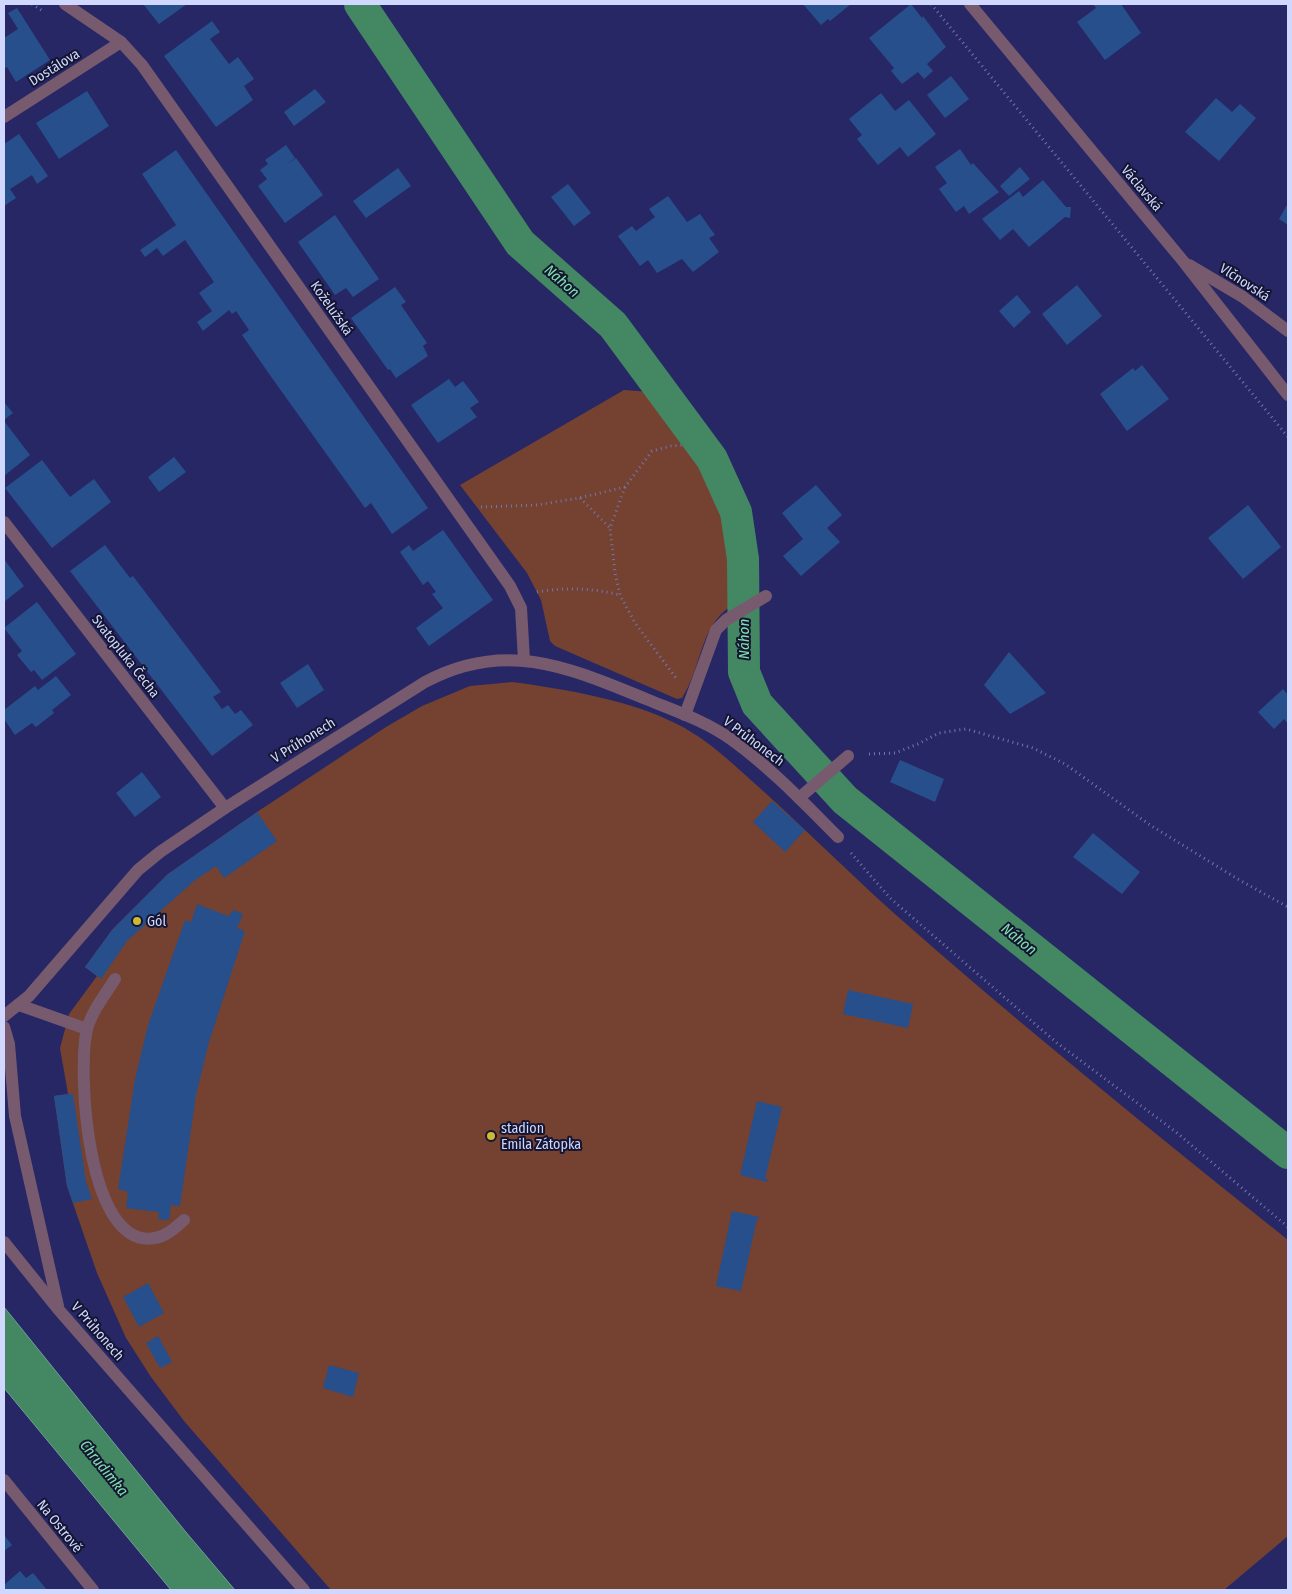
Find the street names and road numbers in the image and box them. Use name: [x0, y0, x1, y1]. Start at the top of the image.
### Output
street label: Dostálova: [26, 45, 83, 90]
street label: Václavská: [1117, 162, 1166, 215]
street label: Vlčnovská: [1216, 260, 1273, 305]
street label: Koželužská: [307, 278, 357, 339]
street label: Svatopluka Čecha: [88, 611, 164, 701]
street label: V Průhonech: [720, 713, 788, 770]
street label: V Průhonech: [268, 714, 338, 767]
street label: V Průhonech: [68, 1299, 128, 1364]
street label: Na Ostrově: [33, 1497, 86, 1556]

